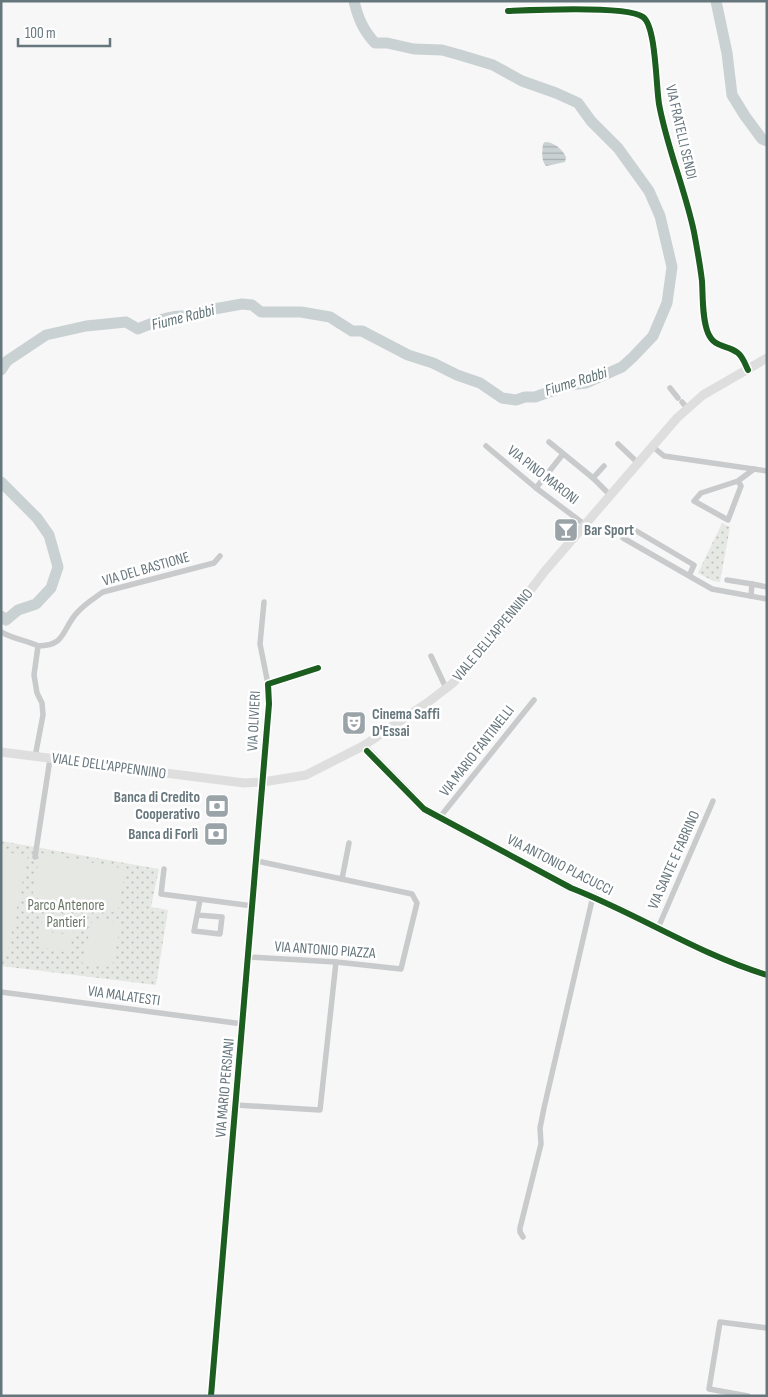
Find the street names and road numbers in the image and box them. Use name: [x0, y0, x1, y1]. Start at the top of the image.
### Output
street label: VIA FRATELLI SENDI: [661, 83, 701, 181]
street label: VIA PINO MARONI: [503, 441, 583, 509]
street label: VIA DEL BASTIONE: [100, 547, 192, 591]
street label: VIALE DELL'APPENNINO: [449, 585, 537, 685]
street label: VIA OLIVIERI: [243, 690, 265, 752]
street label: VIA MARIO FANTINELLI: [436, 702, 518, 800]
street label: VIALE DELL'APPENNINO: [51, 749, 167, 783]
street label: VIA SANTE E FABRINO: [644, 808, 704, 912]
street label: VIA ANTONIO PLACUCCI: [504, 830, 616, 900]
street label: VIA ANTONIO PIAZZA: [274, 937, 377, 963]
street label: VIA MALATESTI: [86, 982, 162, 1010]
street label: VIA MARIO PERSIANI: [211, 1038, 239, 1138]

